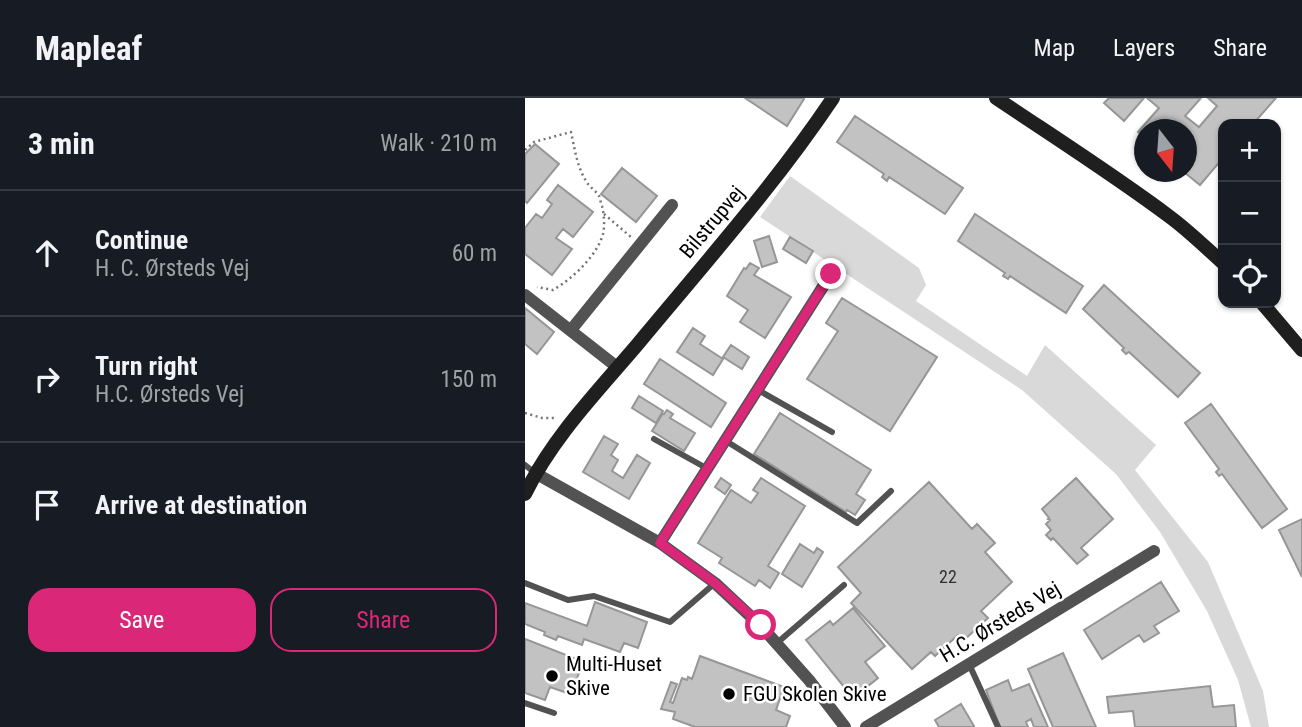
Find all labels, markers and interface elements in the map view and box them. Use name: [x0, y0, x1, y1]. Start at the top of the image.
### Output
text: Mapleaf: [35, 29, 142, 68]
text: Map: [1034, 34, 1075, 62]
text: Layers: [1113, 34, 1175, 62]
text: Share: [1213, 34, 1267, 62]
north arrow: [1134, 119, 1197, 182]
map controls: [1218, 119, 1281, 308]
button: +: [1218, 119, 1281, 182]
text: 3 min: [28, 126, 95, 161]
text: Walk · 210 m: [380, 130, 497, 157]
street label: Bilstrupvej: [675, 181, 749, 263]
button: −: [1218, 182, 1281, 245]
text: Continue: [95, 225, 188, 255]
icon: ahead: [28, 234, 66, 272]
text: 60 m: [452, 240, 497, 267]
button: locate: [1218, 245, 1281, 308]
text: H. C. Ørsteds Vej: [95, 255, 249, 282]
route end: [815, 258, 846, 289]
text: Turn right: [95, 351, 197, 381]
icon: right: [28, 360, 66, 398]
text: 150 m: [440, 366, 497, 393]
text: H.C. Ørsteds Vej: [95, 381, 244, 408]
icon: arrive: [28, 486, 66, 524]
text: Arrive at destination: [95, 490, 307, 520]
house number: 22: [939, 566, 957, 587]
street label: H.C. Ørsteds Vej: [935, 577, 1065, 667]
button: Save: [28, 588, 256, 652]
button: Share: [270, 588, 497, 652]
route start: [745, 609, 776, 640]
place label: Multi-Huset Skive: [566, 652, 662, 700]
marker: Multi-Huset Skive: [544, 668, 560, 684]
place label: FGU Skolen Skive: [743, 682, 887, 706]
marker: FGU Skolen Skive: [721, 686, 737, 702]

